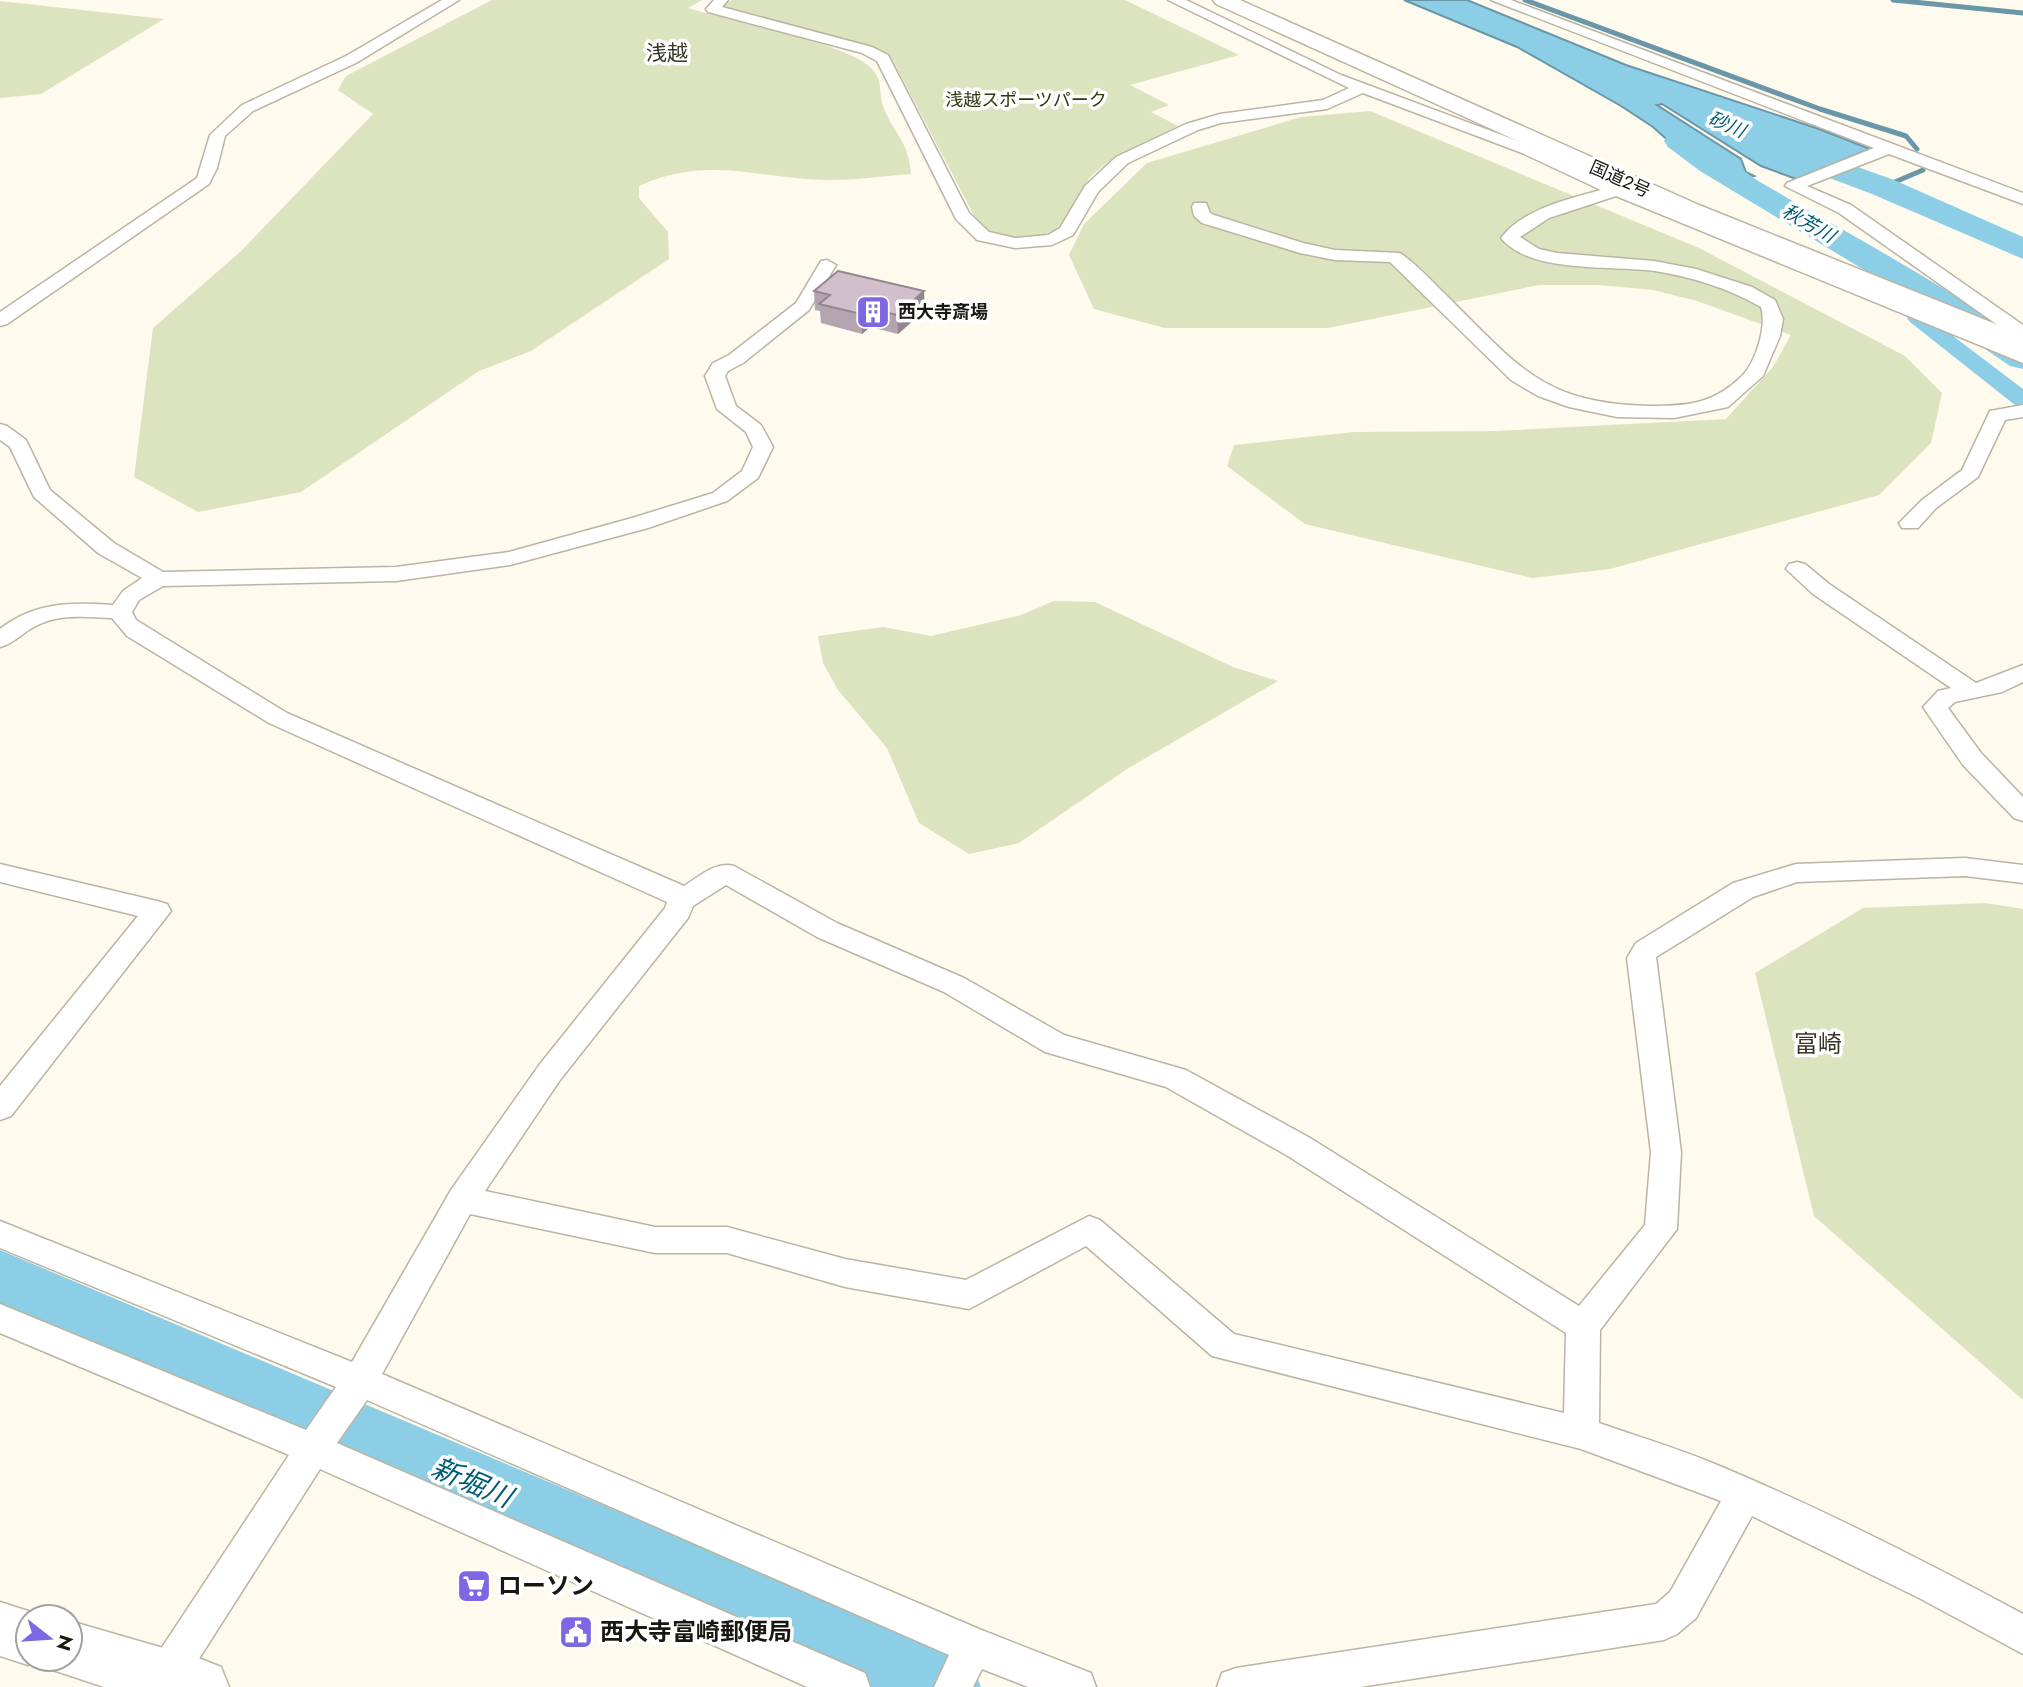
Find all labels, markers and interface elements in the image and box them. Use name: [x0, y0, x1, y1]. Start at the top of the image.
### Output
district label: 浅越: [646, 38, 688, 68]
park label: 浅越スポーツパーク: [945, 87, 1107, 113]
water label: 砂川: [1704, 105, 1751, 145]
street label: 国道2号: [1585, 154, 1655, 204]
water label: 秋芳川: [1777, 197, 1842, 250]
building icon: 西大寺斎場: [854, 293, 892, 331]
place label: 西大寺斎場: [898, 299, 988, 325]
district label: 富崎: [1794, 1026, 1842, 1061]
water label: 新堀川: [425, 1447, 521, 1519]
supermarket icon: ローソン: [455, 1567, 493, 1605]
place label: ローソン: [498, 1568, 594, 1603]
north arrow: [14, 1603, 84, 1673]
public building icon: 西大寺富崎郵便局: [557, 1613, 595, 1651]
place label: 西大寺富崎郵便局: [600, 1614, 792, 1649]
text: N: [50, 1632, 80, 1654]

